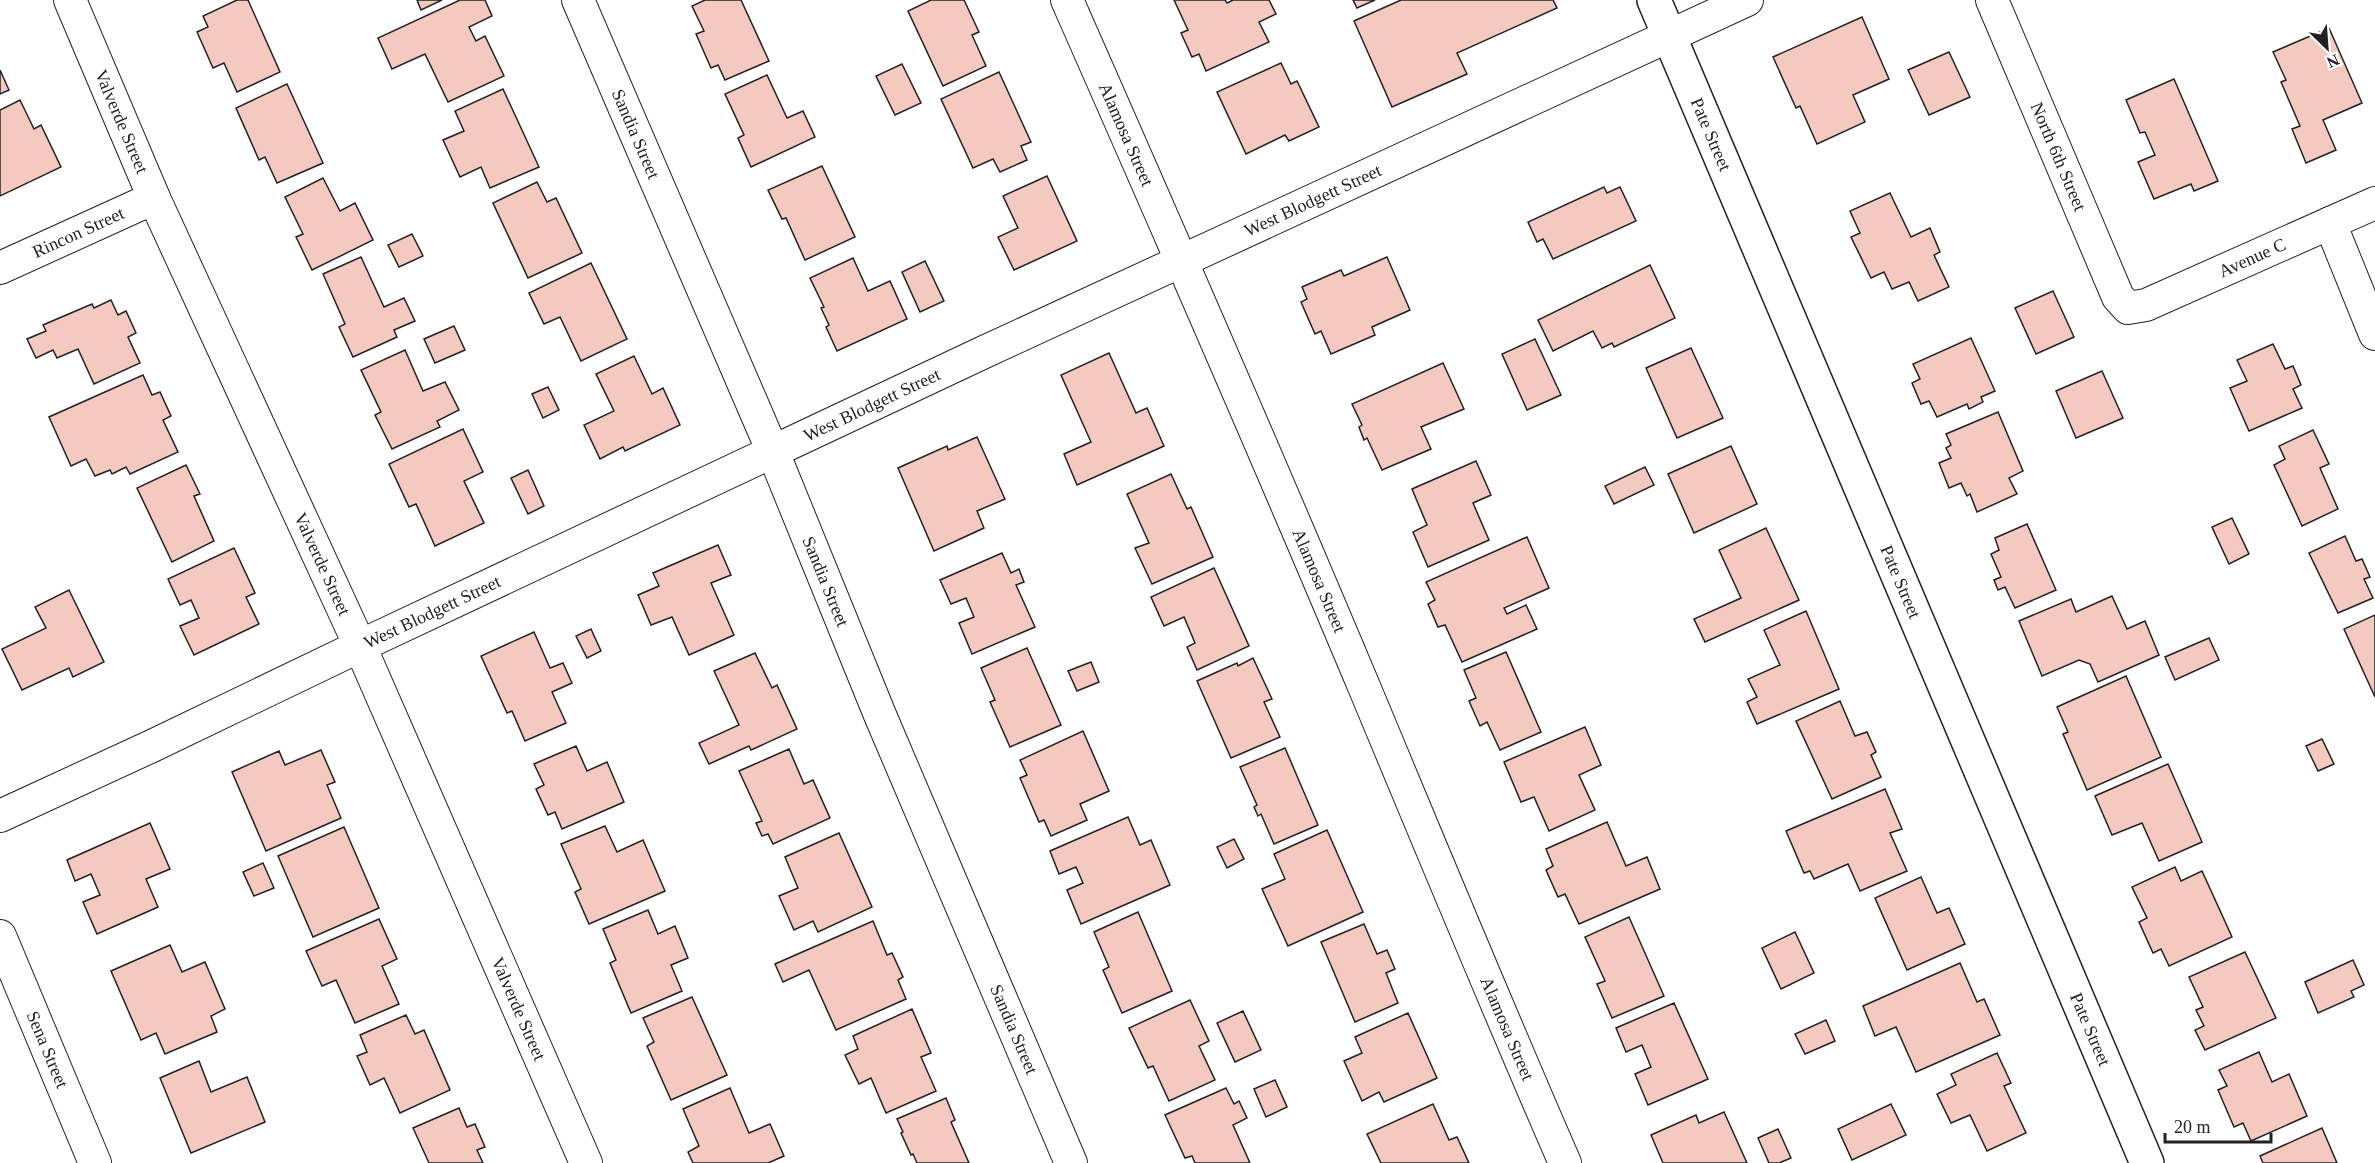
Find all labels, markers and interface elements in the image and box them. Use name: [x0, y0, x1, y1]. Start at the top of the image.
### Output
north arrow: [2297, 18, 2357, 78]
text: N: [2324, 51, 2342, 71]
street label: Valverde Street: [91, 67, 152, 176]
street label: Alamosa Street: [1095, 80, 1158, 189]
street label: Sandia Street: [608, 86, 664, 182]
street label: Pate Street: [1687, 95, 1735, 174]
street label: North 6th Street: [2027, 99, 2090, 214]
street label: West Blodgett Street: [1241, 160, 1384, 241]
street label: Rincon Street: [29, 203, 127, 262]
street label: Avenue C: [2216, 234, 2289, 281]
street label: West Blodgett Street: [800, 364, 943, 446]
street label: Valverde Street: [290, 510, 355, 618]
street label: Alamosa Street: [1288, 526, 1350, 635]
street label: Sandia Street: [798, 533, 853, 629]
street label: Pate Street: [1876, 542, 1925, 621]
street label: West Blodgett Street: [361, 571, 504, 653]
street label: Valverde Street: [487, 954, 550, 1063]
street label: Alamosa Street: [1476, 974, 1538, 1083]
street label: Sandia Street: [986, 982, 1042, 1077]
street label: Pate Street: [2066, 990, 2115, 1069]
street label: Sena Street: [23, 1008, 72, 1091]
scale bar: [2165, 1106, 2272, 1144]
text: 20 m: [2174, 1117, 2211, 1137]

